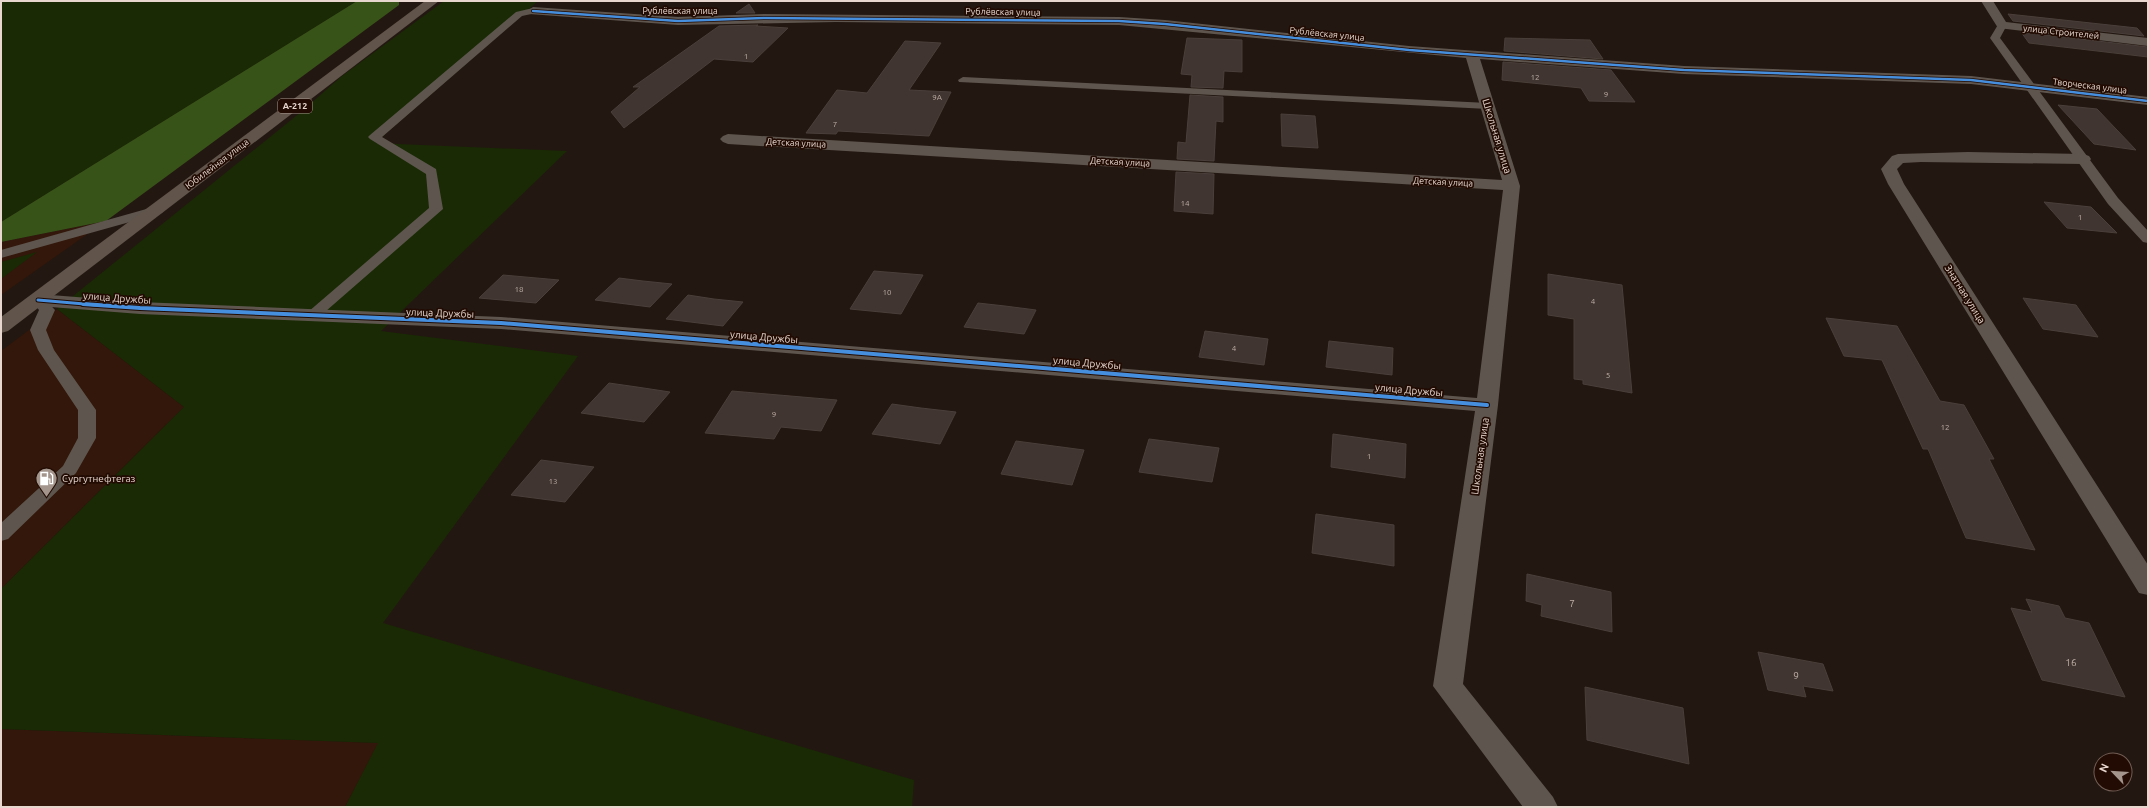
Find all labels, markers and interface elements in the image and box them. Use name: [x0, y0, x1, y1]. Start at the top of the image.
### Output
street label: Рублёвская улица: [642, 6, 718, 16]
street label: Рублёвская улица: [965, 6, 1041, 18]
street label: улица Строителей: [2022, 23, 2100, 41]
street label: Рублёвская улица: [1289, 25, 1365, 43]
house number: 1: [744, 52, 748, 61]
house number: 12: [1530, 73, 1540, 82]
street label: Творческая улица: [2052, 76, 2128, 96]
house number: 9: [1604, 90, 1608, 99]
house number: 9А: [932, 93, 943, 102]
street label: Школьная улица: [1480, 97, 1514, 175]
road number: А-212: [278, 99, 312, 113]
house number: 7: [833, 120, 837, 129]
street label: Детская улица: [766, 136, 826, 150]
street label: Юбилейная улица: [183, 137, 251, 191]
street label: Детская улица: [1090, 155, 1150, 169]
street label: Детская улица: [1413, 175, 1473, 189]
house number: 14: [1180, 199, 1190, 208]
house number: 1: [2078, 213, 2082, 222]
street label: Знатная улица: [1943, 263, 1987, 325]
house number: 18: [514, 285, 524, 294]
house number: 10: [882, 288, 892, 297]
street label: улица Дружбы: [83, 290, 151, 306]
house number: 4: [1591, 297, 1596, 306]
street label: улица Дружбы: [406, 306, 474, 320]
street label: улица Дружбы: [730, 329, 798, 345]
house number: 4: [1232, 344, 1237, 353]
street label: улица Дружбы: [1053, 355, 1121, 371]
house number: 5: [1606, 371, 1610, 380]
street label: улица Дружбы: [1375, 382, 1443, 398]
house number: 9: [772, 410, 776, 419]
street label: Школьная улица: [1469, 417, 1491, 495]
house number: 12: [1940, 423, 1950, 432]
house number: 1: [1367, 452, 1371, 461]
fuel station icon: Сургутнефтегаз: [34, 465, 60, 498]
place label: Сургутнефтегаз: [62, 473, 136, 484]
house number: 13: [548, 477, 558, 486]
house number: 7: [1569, 598, 1575, 609]
house number: 16: [2065, 657, 2077, 668]
house number: 9: [1793, 670, 1799, 681]
north arrow: [2093, 752, 2133, 792]
text: N: [2097, 762, 2111, 774]

